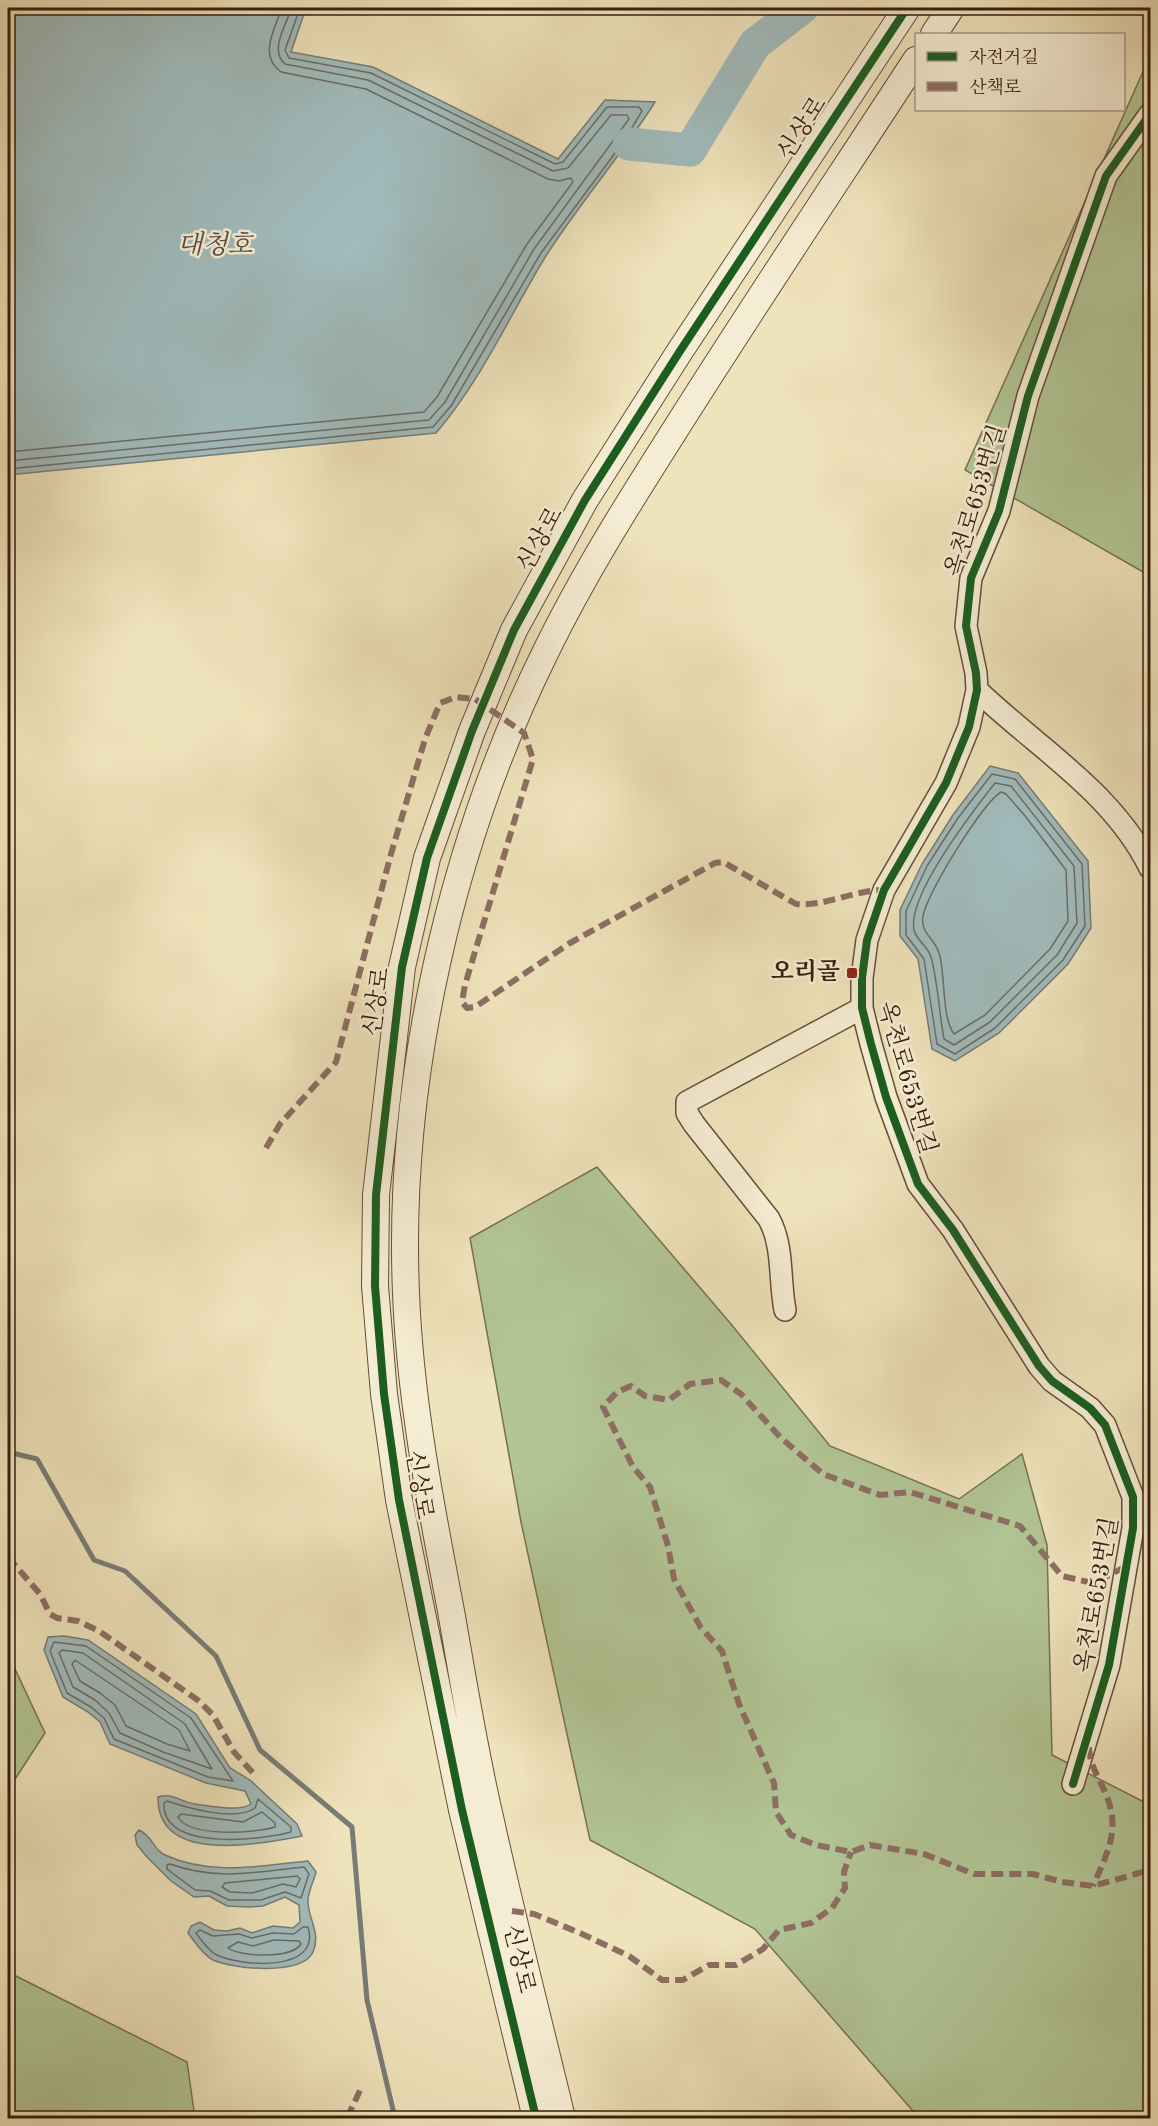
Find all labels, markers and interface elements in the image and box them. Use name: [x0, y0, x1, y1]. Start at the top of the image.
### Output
legend: [915, 33, 1125, 111]
text: 자전거길: [969, 48, 1039, 67]
text: 산책로: [969, 77, 1021, 97]
street label: 신상로: [772, 92, 832, 165]
water label: 대청호: [177, 230, 255, 259]
street label: 옥천로653번길: [941, 422, 1012, 580]
street label: 신상로: [512, 503, 568, 576]
place label: 오리골: [770, 958, 840, 985]
street label: 신상로: [359, 966, 395, 1038]
marker: 오리골: [845, 966, 859, 980]
street label: 옥천로653번길: [873, 998, 941, 1157]
street label: 신상로: [401, 1448, 437, 1521]
street label: 옥천로653번길: [1071, 1515, 1124, 1675]
street label: 신상로: [498, 1922, 539, 1996]

